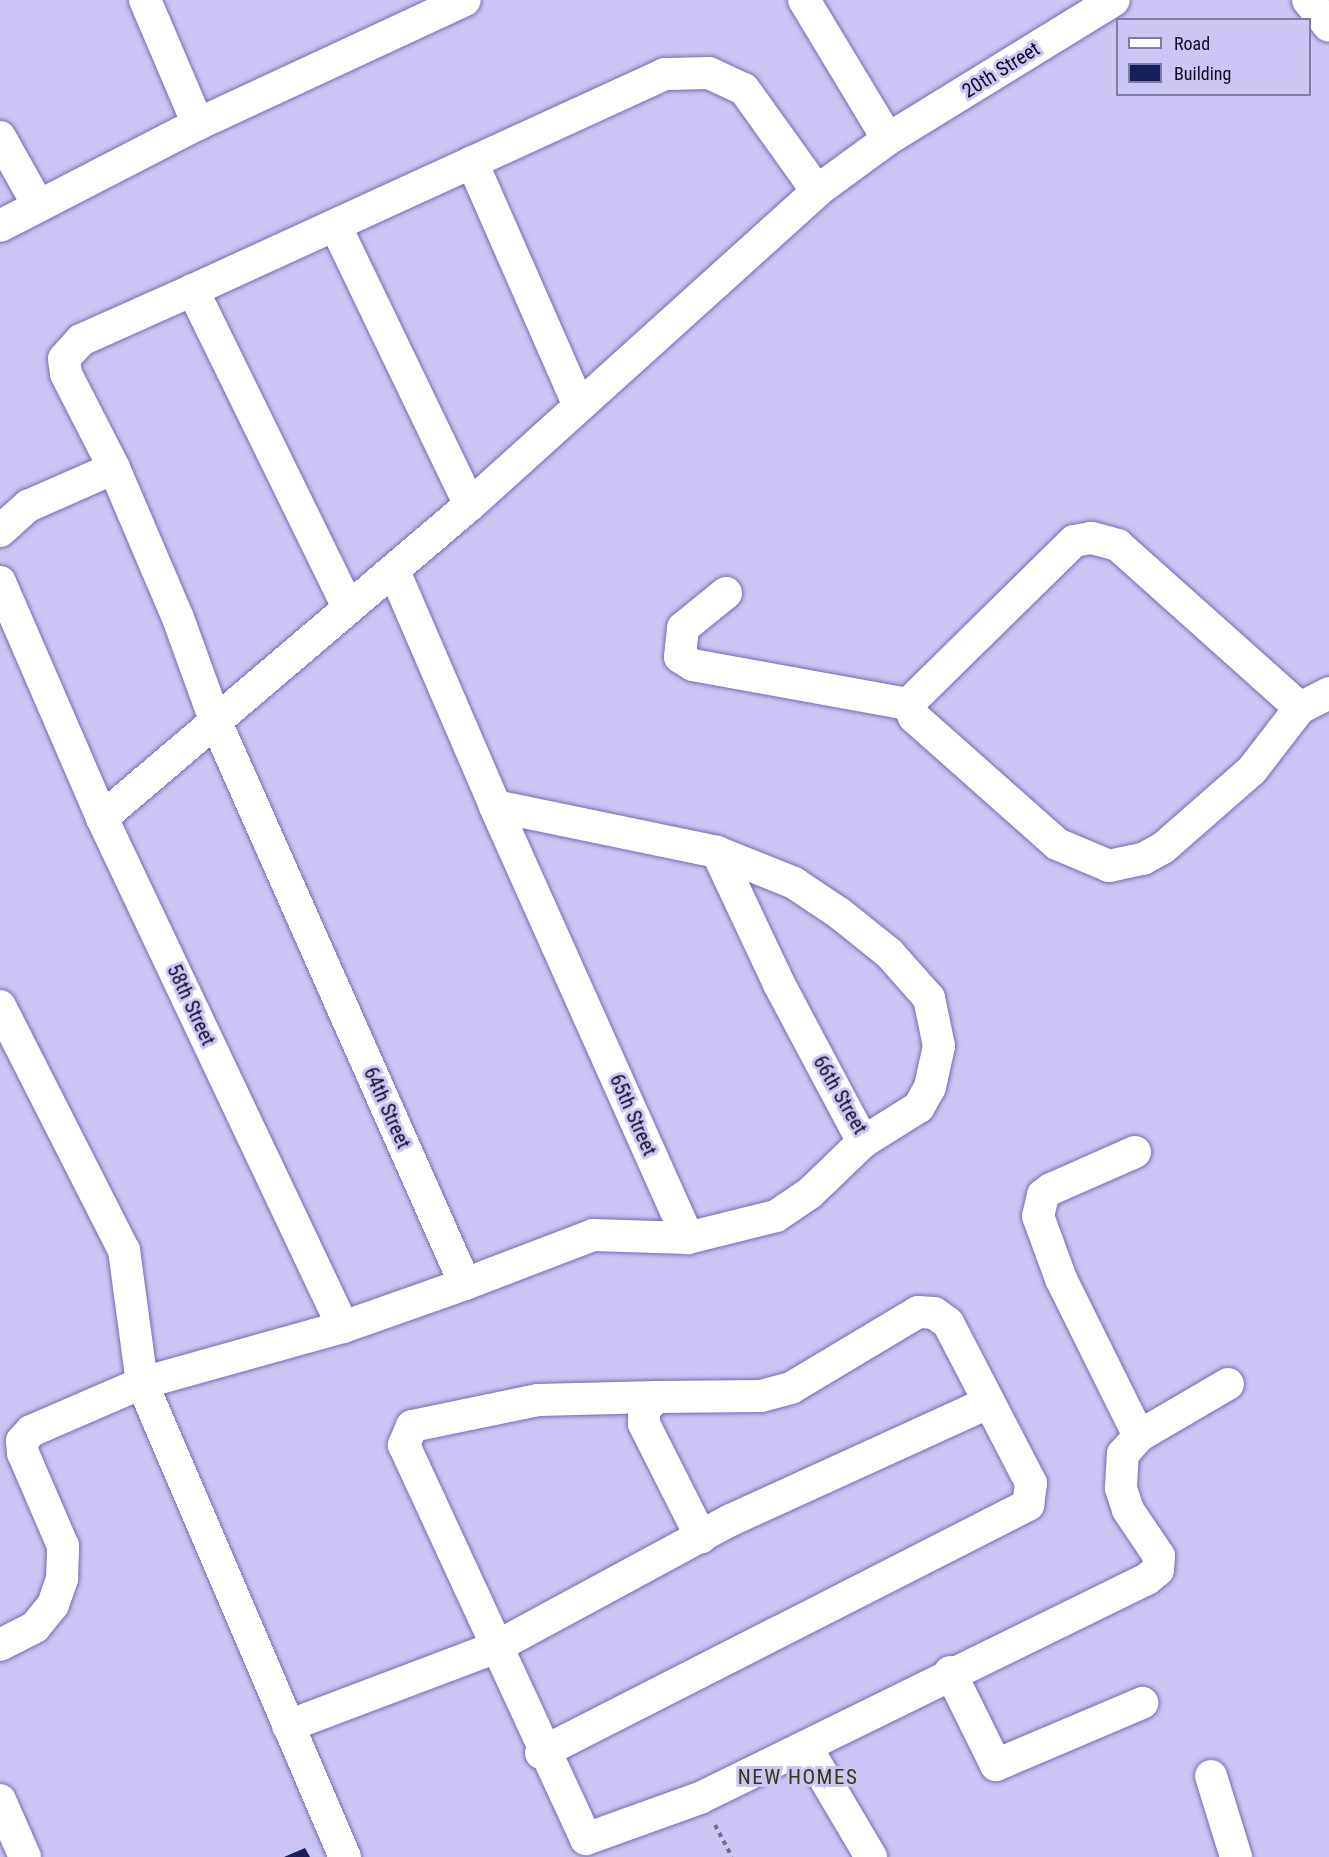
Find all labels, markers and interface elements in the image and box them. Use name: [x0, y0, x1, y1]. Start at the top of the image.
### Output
legend: [1116, 18, 1311, 96]
text: Road: [1174, 33, 1210, 54]
street label: 20th Street: [958, 37, 1044, 103]
text: Building: [1174, 63, 1231, 84]
street label: 58th Street: [162, 961, 220, 1049]
street label: 66th Street: [808, 1051, 872, 1139]
street label: 64th Street: [358, 1063, 416, 1153]
street label: 65th Street: [604, 1070, 662, 1160]
district label: NEW HOMES: [738, 1764, 858, 1790]

